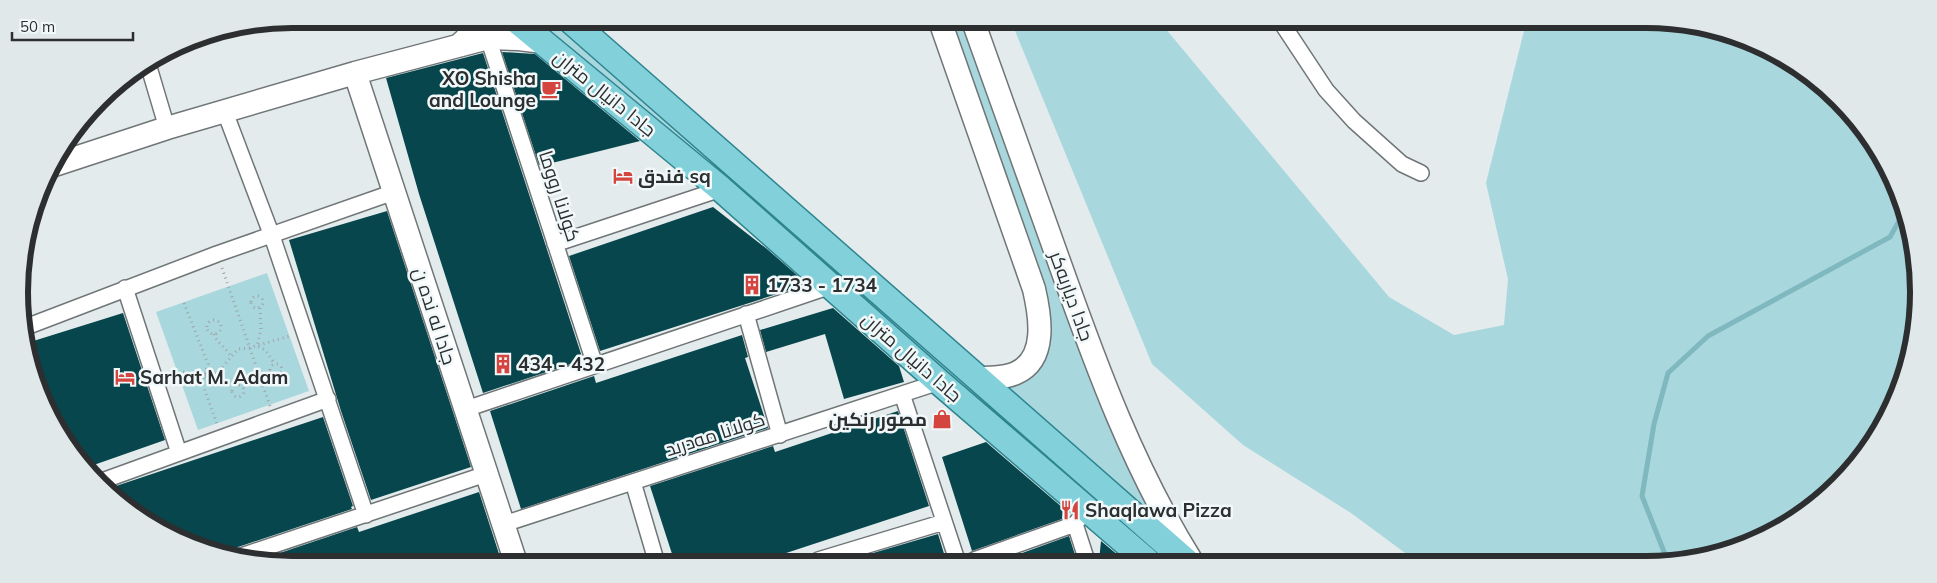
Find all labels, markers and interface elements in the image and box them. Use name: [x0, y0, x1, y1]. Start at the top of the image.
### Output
scale bar: [12, 10, 134, 42]
text: 50 m: [20, 17, 55, 36]
street label: جادا دانيال متران: [549, 44, 661, 142]
place label: XO Shisha and Lounge: [429, 66, 536, 112]
cafe icon: XO Shisha and Lounge: [540, 78, 562, 100]
street label: كولانا رووما: [534, 147, 586, 245]
place label: فندق sq: [638, 164, 711, 188]
hotel icon: فندق sq: [612, 165, 634, 187]
street label: جادا دیاربه‌كر: [1044, 247, 1099, 344]
street label: جادا له نده ن: [408, 264, 462, 368]
place label: 1733 - 1734: [767, 273, 878, 297]
building icon: 1733 - 1734: [741, 274, 763, 296]
street label: جادا دانيال متران: [857, 307, 967, 407]
place label: 434 - 432: [518, 352, 605, 376]
building icon: 434 - 432: [492, 353, 514, 375]
place label: Sarhat M. Adam: [140, 365, 288, 389]
hotel icon: Sarhat M. Adam: [114, 366, 136, 388]
street label: كولانا مه‌درید: [662, 407, 768, 461]
place label: مصور رنكين: [828, 407, 927, 431]
shop icon: مصور رنكين: [931, 408, 953, 430]
place label: Shaqlawa Pizza: [1085, 498, 1232, 522]
restaurant icon: Shaqlawa Pizza: [1059, 499, 1081, 521]

